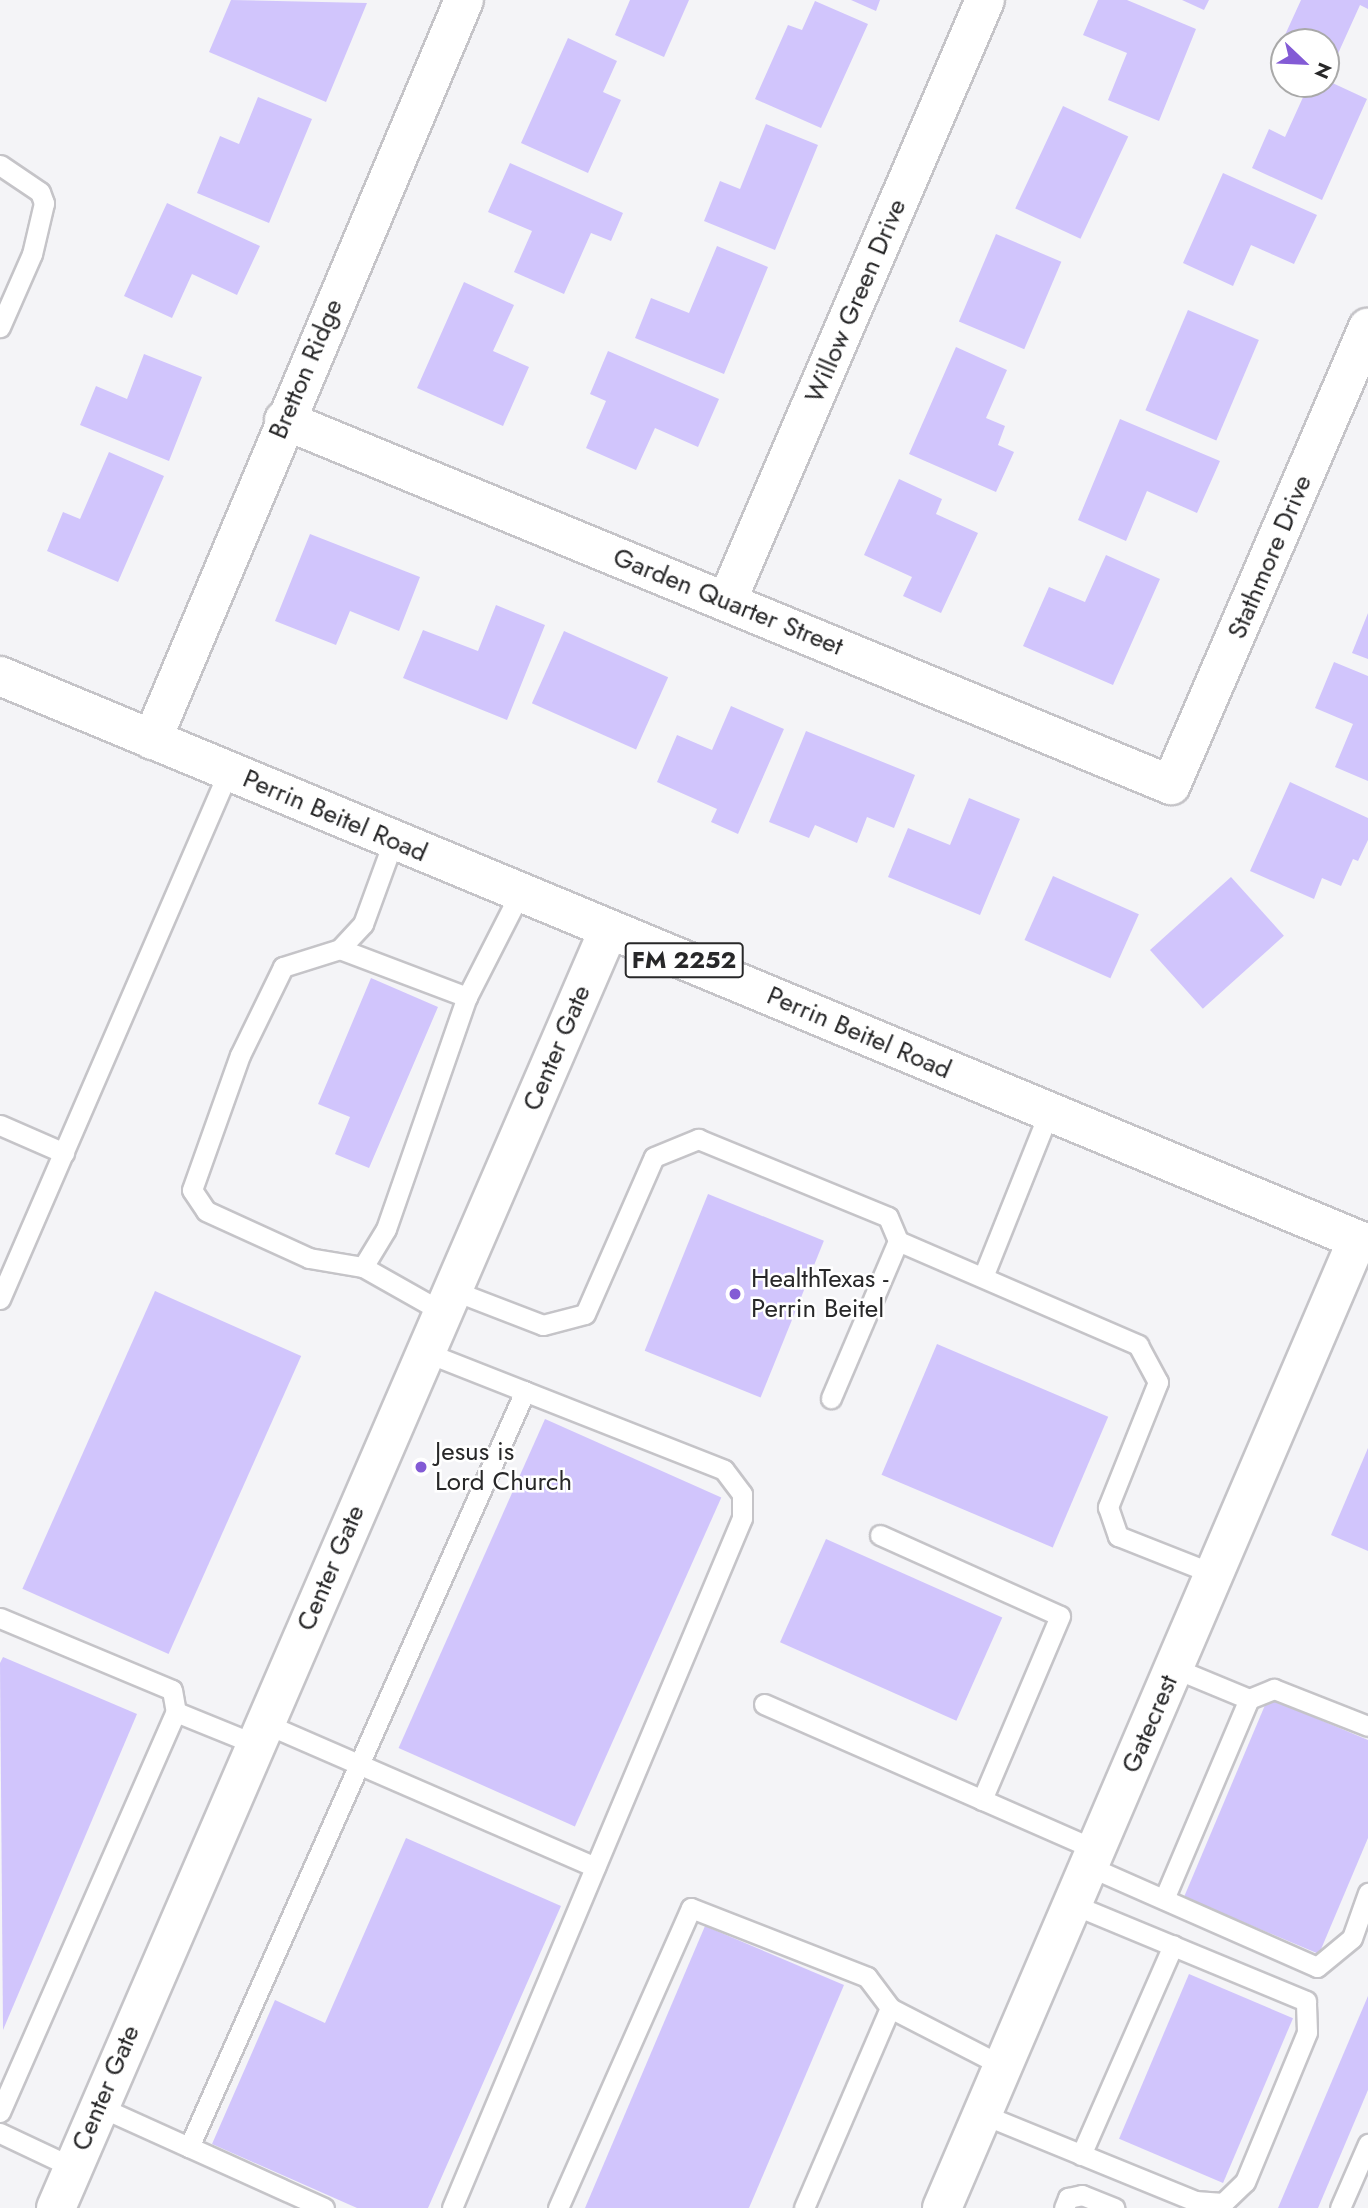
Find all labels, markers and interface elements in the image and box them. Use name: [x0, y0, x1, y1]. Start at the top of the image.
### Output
north arrow: [1270, 28, 1340, 98]
text: N: [1308, 58, 1338, 83]
street label: Willow Green Drive: [799, 194, 913, 408]
street label: Bretton Ridge: [263, 294, 349, 444]
street label: Stathmore Drive: [1221, 470, 1319, 644]
street label: Garden Quarter Street: [608, 542, 848, 662]
street label: Perrin Beitel Road: [238, 763, 432, 869]
road number: FM 2252: [624, 940, 744, 980]
street label: Center Gate: [517, 980, 597, 1116]
street label: Perrin Beitel Road: [762, 980, 956, 1086]
place label: HealthTexas - Perrin Beitel: [751, 1263, 888, 1324]
marker: HealthTexas - Perrin Beitel: [725, 1284, 745, 1304]
place label: Jesus is Lord Church: [435, 1436, 572, 1498]
marker: Jesus is Lord Church: [413, 1459, 429, 1475]
street label: Center Gate: [291, 1500, 371, 1636]
street label: Gatecrest: [1115, 1670, 1185, 1778]
street label: Center Gate: [66, 2020, 146, 2156]

